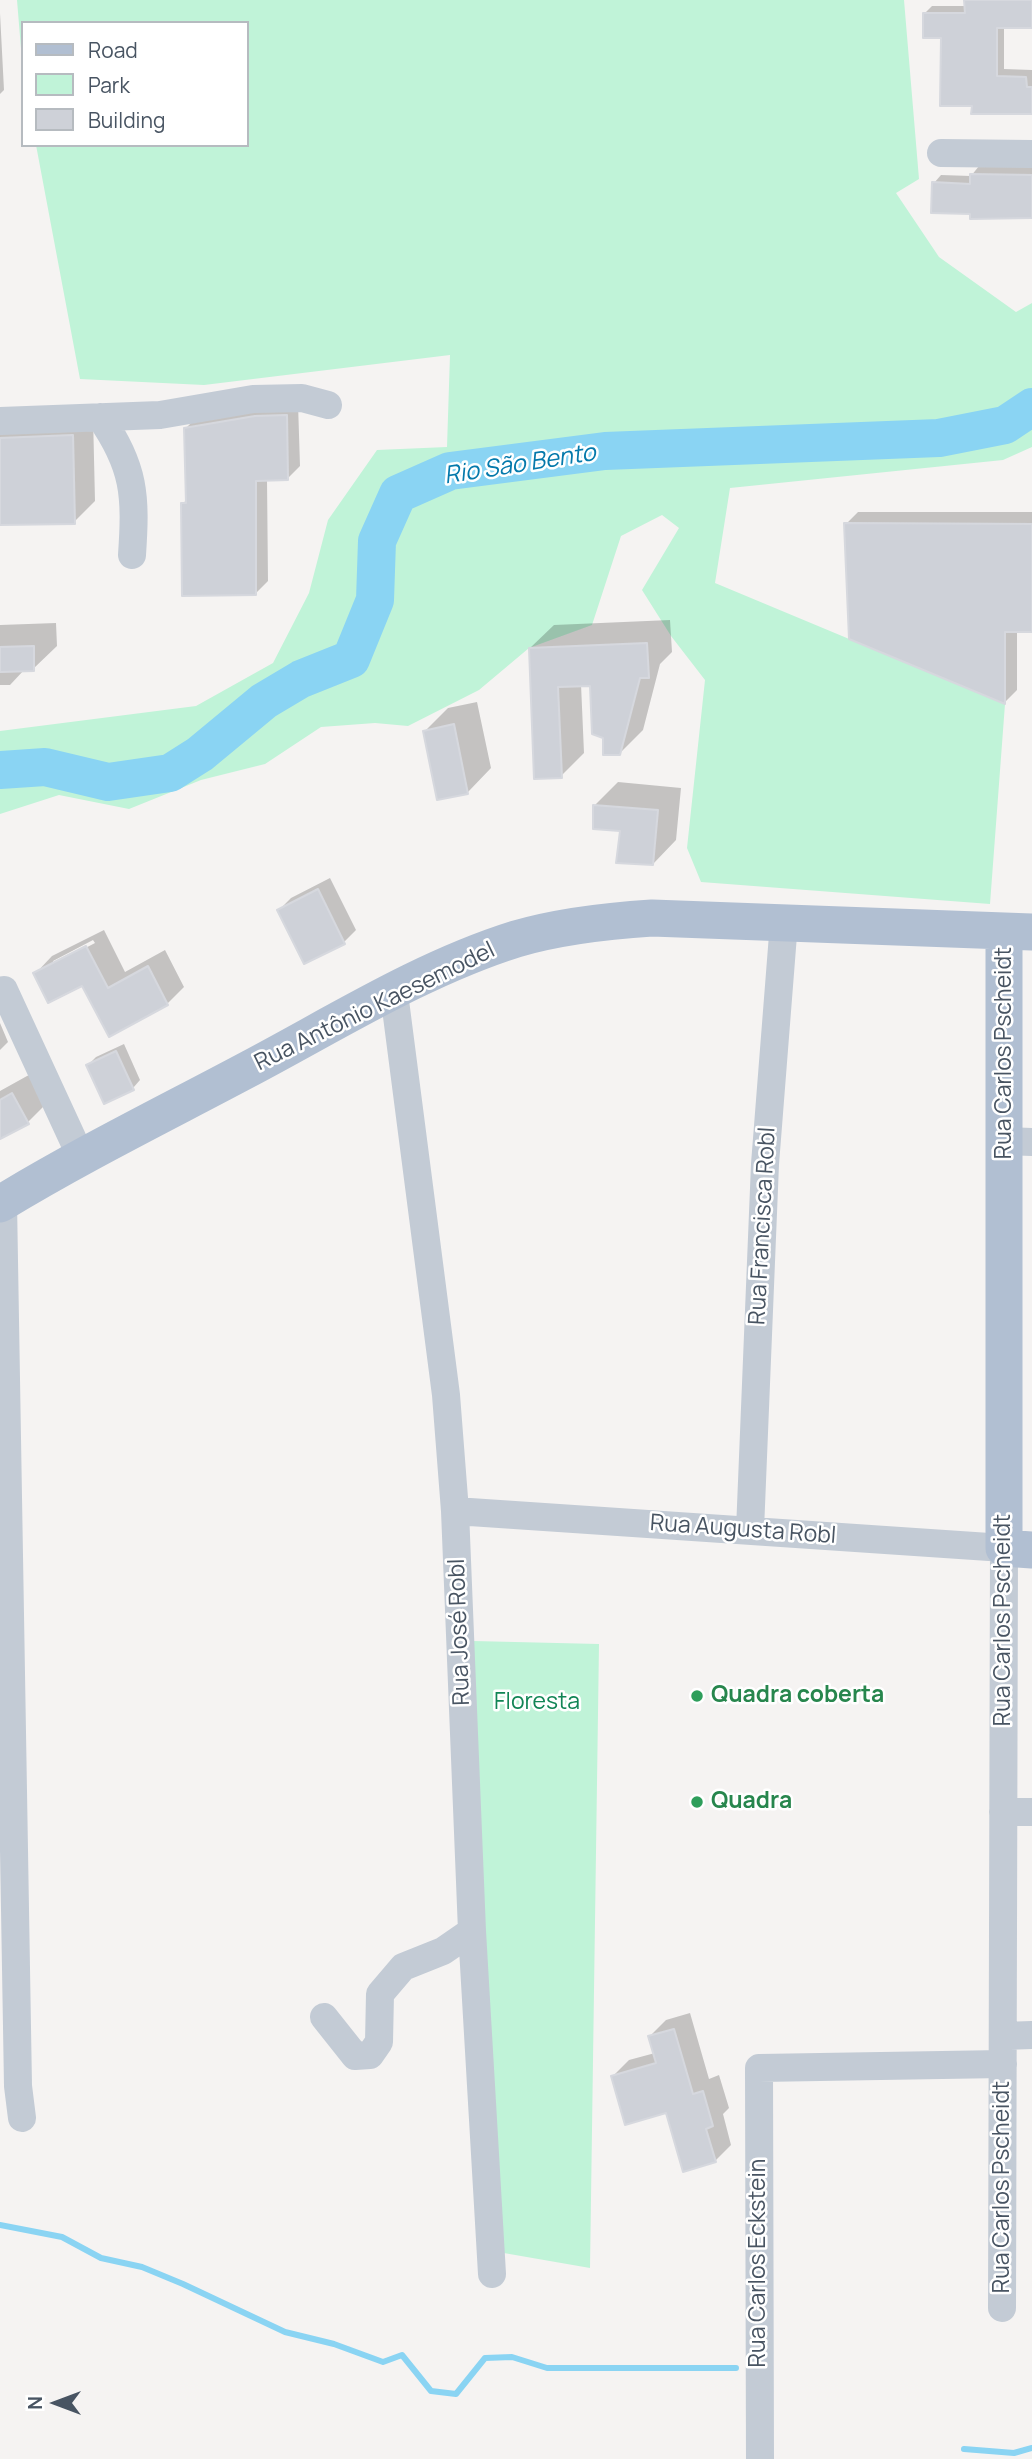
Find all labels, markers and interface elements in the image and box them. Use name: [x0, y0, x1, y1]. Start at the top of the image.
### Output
legend: [21, 21, 248, 147]
text: Road: [88, 36, 138, 64]
text: Park: [88, 71, 130, 99]
text: Building: [88, 106, 165, 134]
water label: Rio São Bento: [442, 439, 598, 491]
street label: Rua Antônio Kaesemodel: [250, 937, 500, 1077]
street label: Rua Carlos Pscheidt: [991, 947, 1019, 1159]
street label: Rua Francisca Robl: [744, 1126, 782, 1326]
street label: Rua Augusta Robl: [649, 1510, 837, 1550]
street label: Rua Carlos Pscheidt: [990, 1514, 1018, 1726]
street label: Rua José Robl: [444, 1558, 476, 1706]
place label: Quadra coberta: [711, 1682, 884, 1710]
marker: Quadra coberta: [689, 1688, 705, 1704]
park label: Floresta: [494, 1689, 580, 1717]
place label: Quadra: [711, 1788, 792, 1816]
marker: Quadra: [689, 1794, 705, 1810]
street label: Rua Carlos Pscheidt: [989, 2081, 1017, 2293]
street label: Rua Carlos Eckstein: [745, 2159, 773, 2367]
north arrow: [21, 2368, 91, 2438]
text: N: [22, 2396, 48, 2410]

